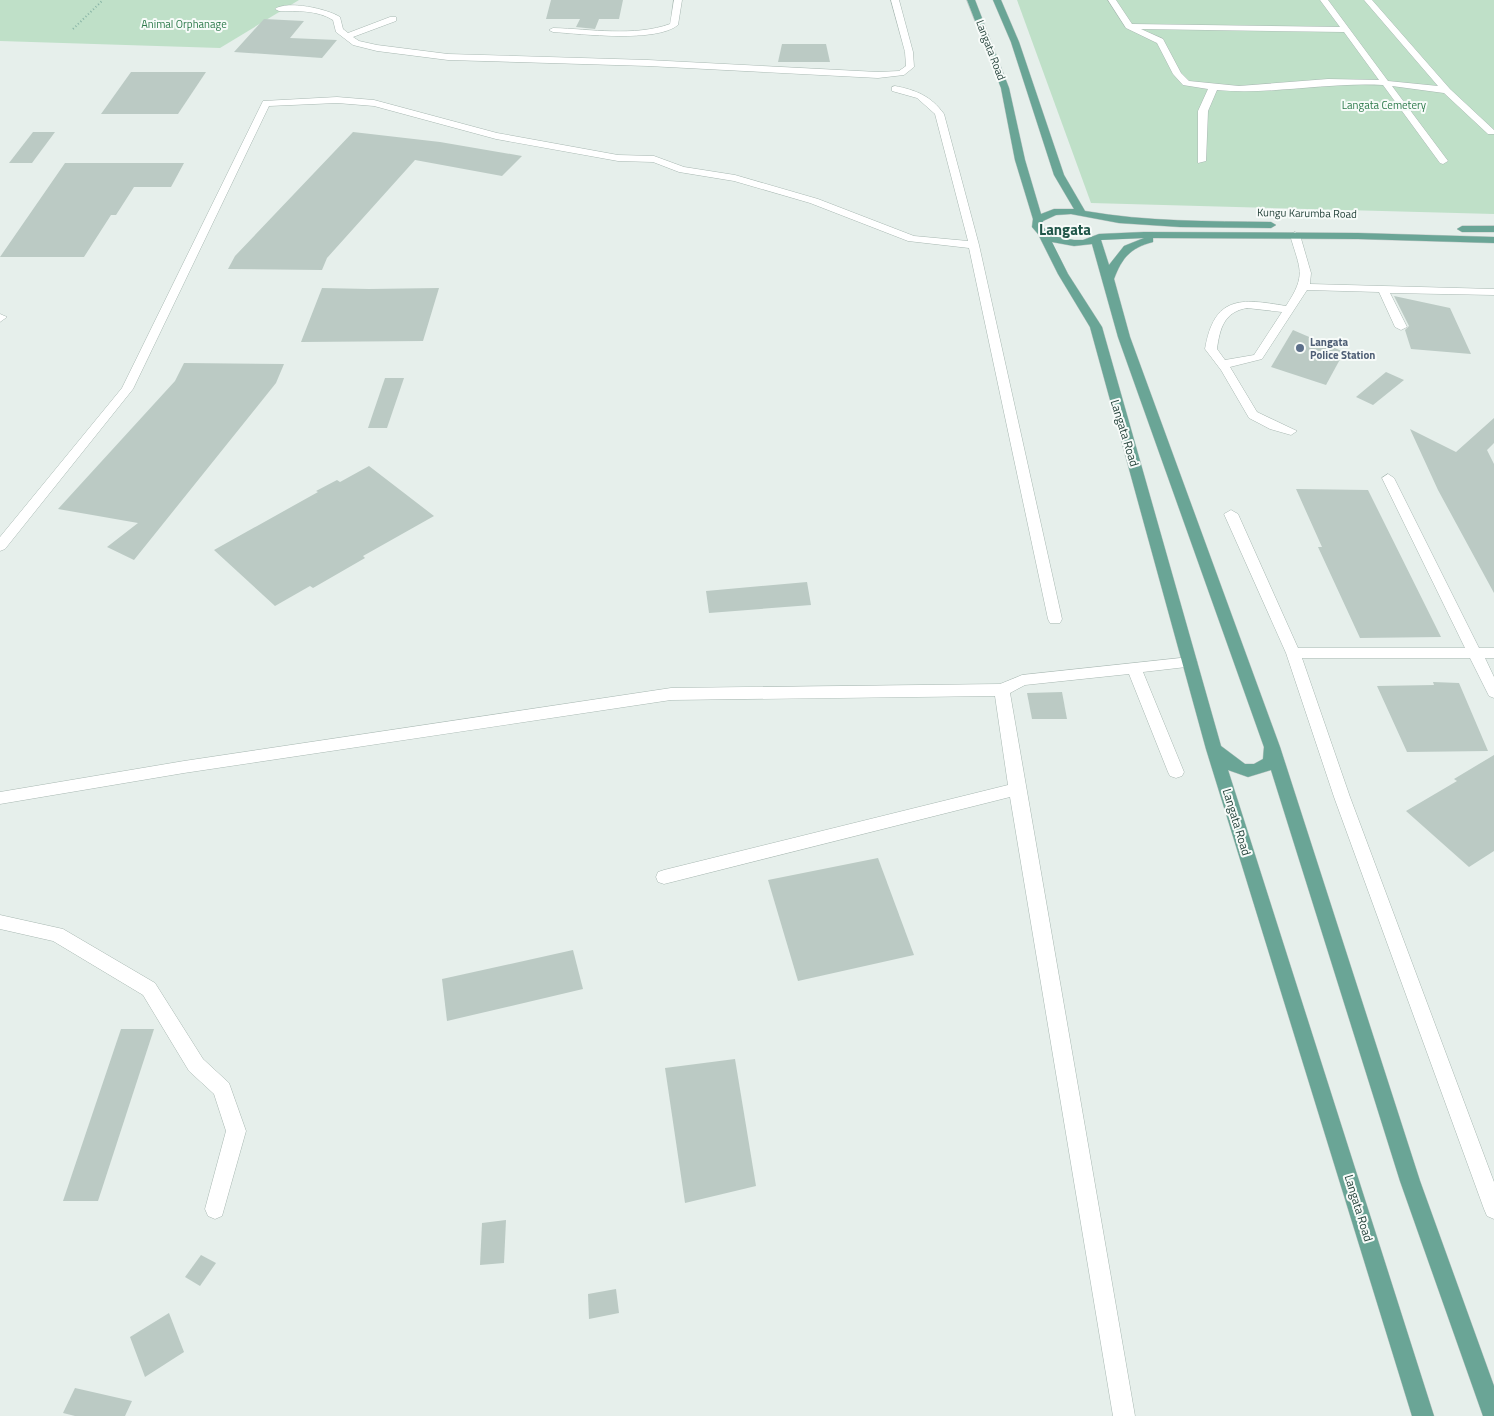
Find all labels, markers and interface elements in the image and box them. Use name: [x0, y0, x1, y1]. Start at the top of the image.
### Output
park label: Animal Orphanage: [141, 16, 227, 32]
street label: Langata Road: [972, 18, 1010, 83]
park label: Langata Cemetery: [1342, 97, 1427, 113]
street label: Kungu Karumba Road: [1257, 204, 1357, 222]
district label: Langata: [1039, 218, 1091, 241]
place label: Langata Police Station: [1310, 334, 1375, 363]
marker: Langata Police Station: [1294, 342, 1306, 354]
street label: Langata Road: [1106, 397, 1144, 469]
street label: Langata Road: [1218, 786, 1256, 858]
street label: Langata Road: [1340, 1172, 1378, 1244]

